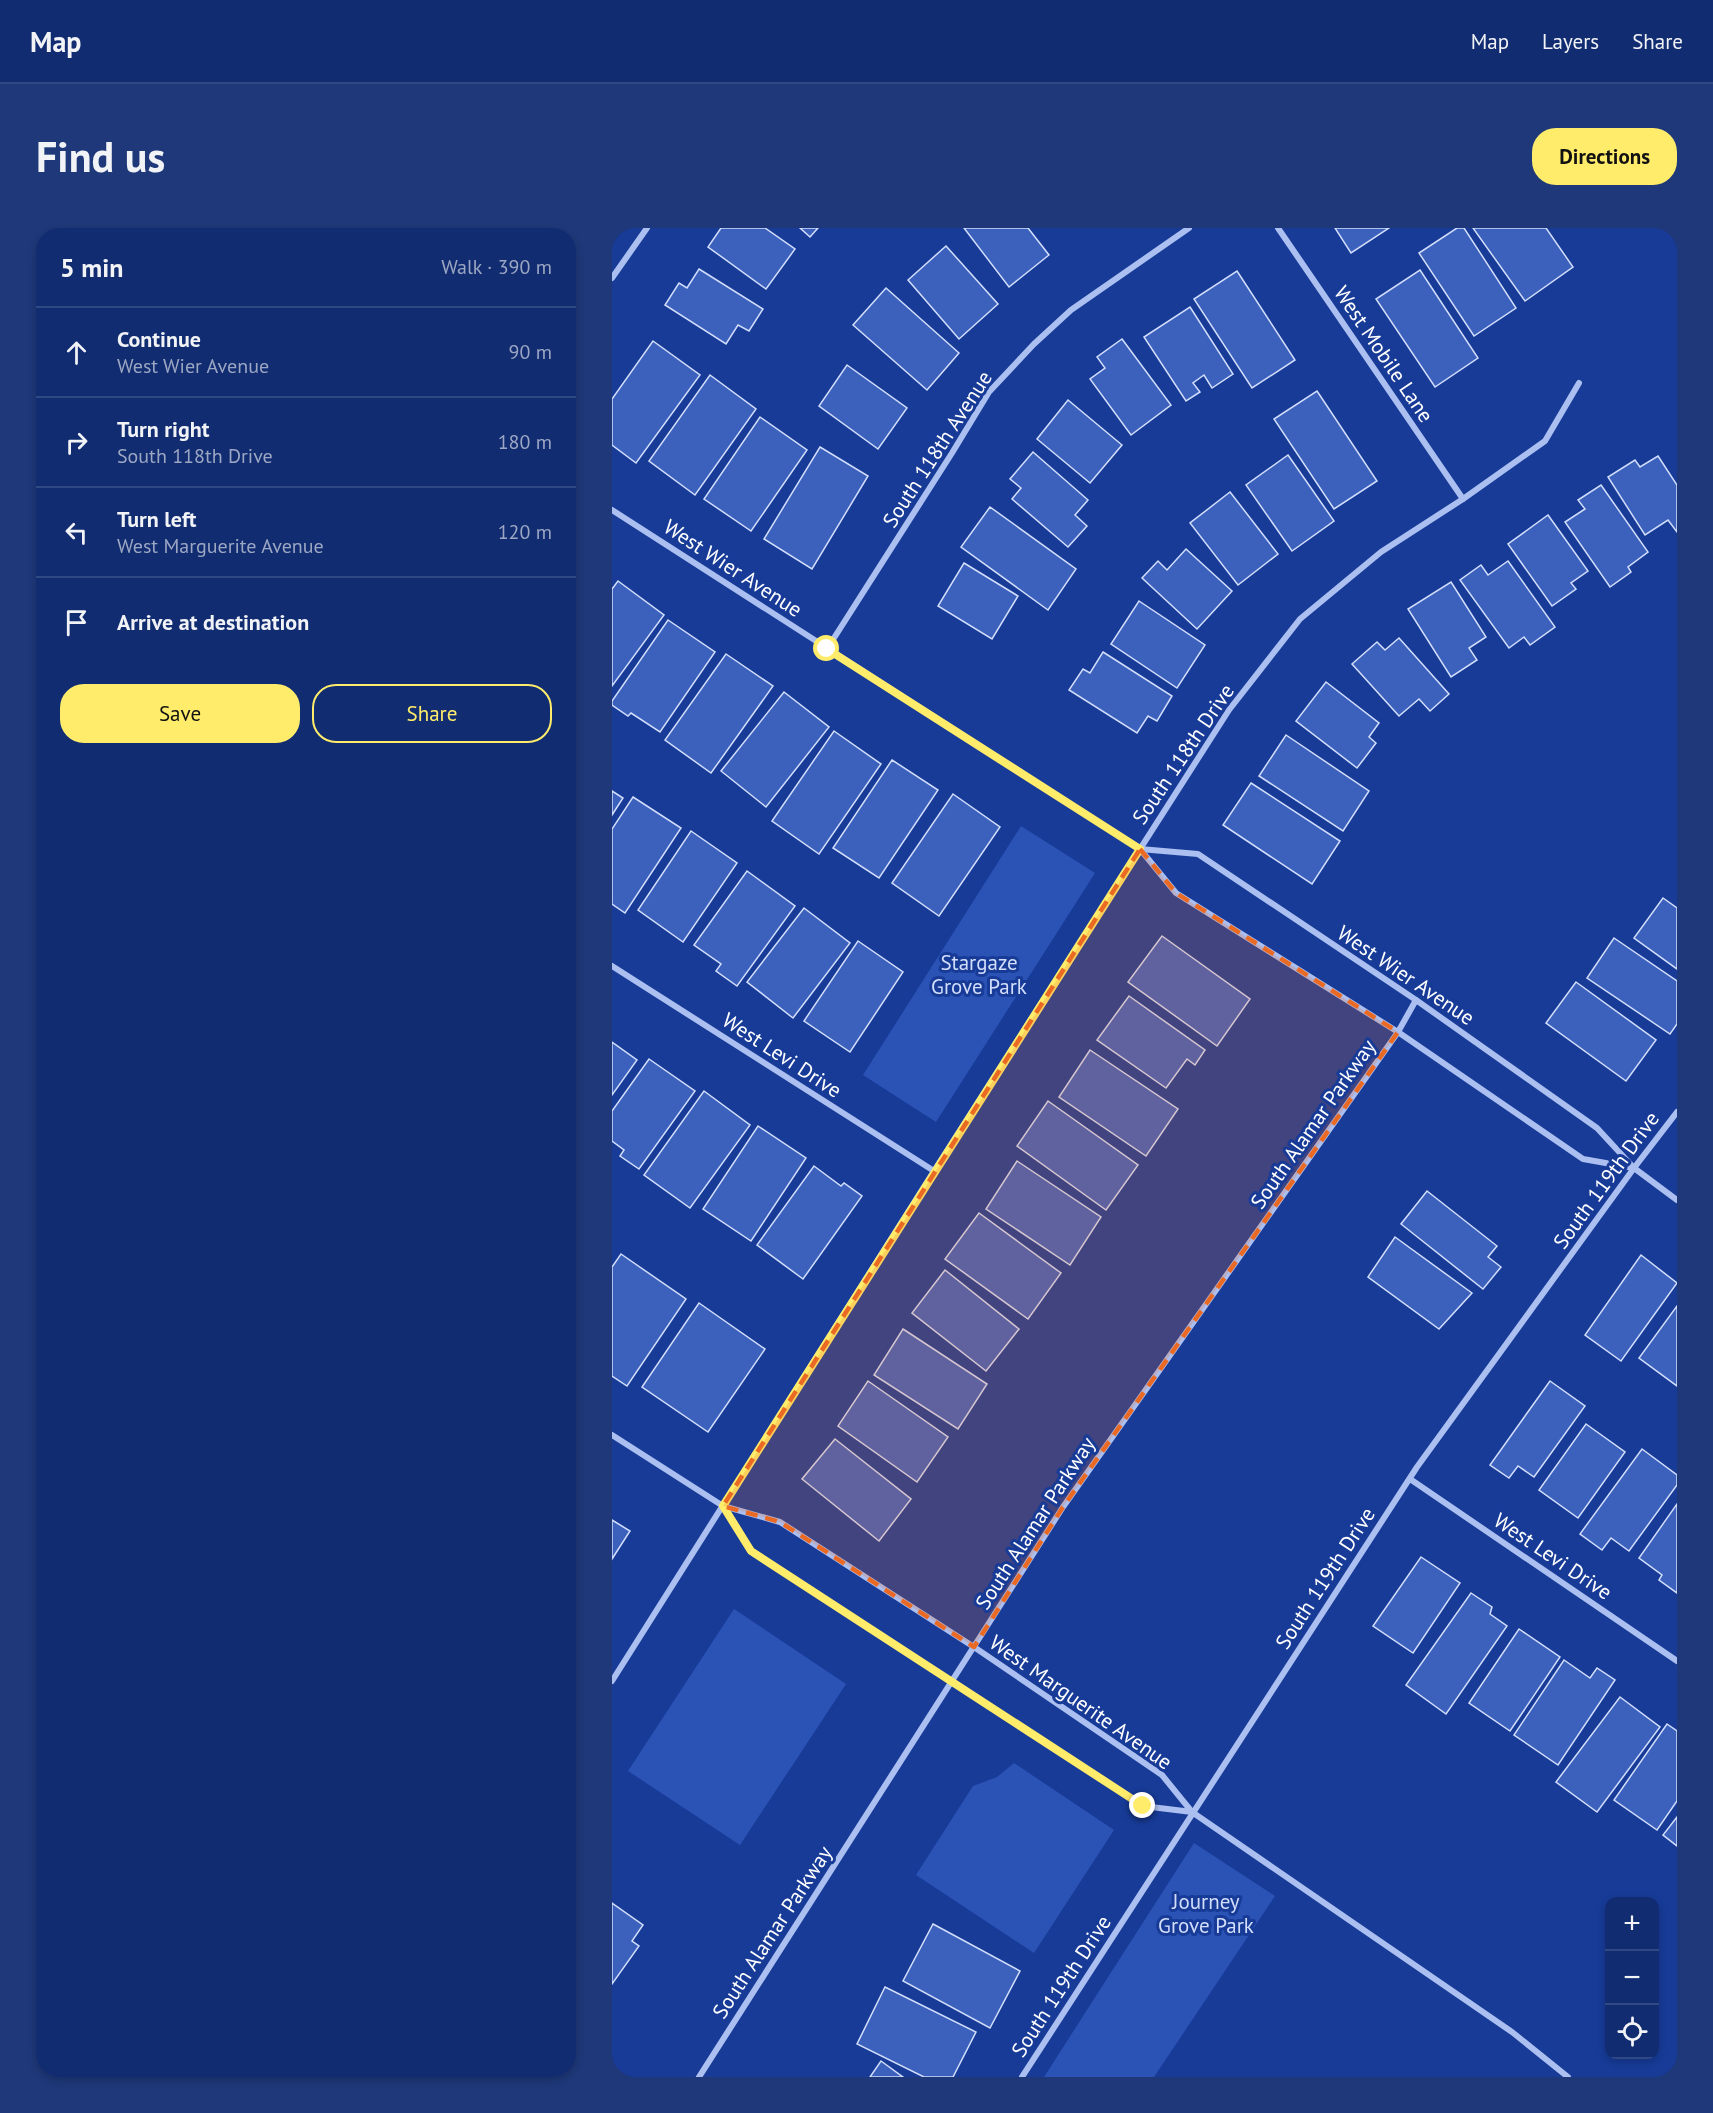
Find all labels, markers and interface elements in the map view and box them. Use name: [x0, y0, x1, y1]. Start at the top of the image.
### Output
text: Map: [30, 23, 81, 60]
text: Map: [1471, 28, 1509, 55]
text: Layers: [1542, 28, 1599, 55]
text: Share: [1632, 28, 1683, 55]
button: Directions: [1532, 128, 1677, 185]
text: Find us: [36, 129, 165, 184]
text: 5 min: [60, 251, 123, 284]
text: Walk · 390 m: [441, 254, 552, 280]
street label: West Mobile Lane: [1328, 281, 1440, 427]
text: Continue: [117, 325, 201, 353]
icon: ahead: [60, 336, 93, 369]
text: 90 m: [509, 339, 552, 365]
text: West Wier Avenue: [117, 353, 269, 379]
street label: South 118th Avenue: [876, 366, 998, 532]
text: Turn right: [117, 415, 209, 443]
icon: right: [60, 426, 93, 459]
text: 180 m: [498, 429, 552, 455]
text: South 118th Drive: [117, 443, 273, 469]
text: Turn left: [117, 505, 197, 533]
street label: West Wier Avenue: [659, 513, 807, 623]
icon: left: [60, 516, 93, 549]
text: 120 m: [498, 519, 552, 545]
text: West Marguerite Avenue: [117, 533, 324, 559]
icon: arrive: [60, 606, 93, 639]
text: Arrive at destination: [117, 608, 309, 636]
route start: [813, 635, 839, 661]
street label: South 118th Drive: [1126, 679, 1240, 829]
button: Save: [60, 684, 300, 743]
button: Share: [312, 684, 552, 743]
street label: West Wier Avenue: [1332, 919, 1480, 1031]
park label: Stargaze Grove Park: [931, 949, 1027, 1000]
street label: West Levi Drive: [717, 1006, 847, 1104]
street label: South Alamar Parkway: [1244, 1034, 1382, 1214]
street label: South 119th Drive: [1547, 1106, 1665, 1254]
street label: South Alamar Parkway: [969, 1431, 1101, 1614]
street label: South 119th Drive: [1269, 1502, 1381, 1654]
street label: West Levi Drive: [1489, 1507, 1617, 1605]
street label: West Marguerite Avenue: [984, 1629, 1178, 1775]
route end: [1129, 1792, 1155, 1818]
street label: South Alamar Parkway: [706, 1840, 838, 2023]
park label: Journey Grove Park: [1158, 1888, 1254, 1939]
map controls: [1605, 1897, 1659, 2059]
button: +: [1605, 1897, 1659, 1951]
street label: South 119th Drive: [1005, 1910, 1117, 2062]
button: −: [1605, 1951, 1659, 2005]
button: locate: [1605, 2005, 1659, 2059]

